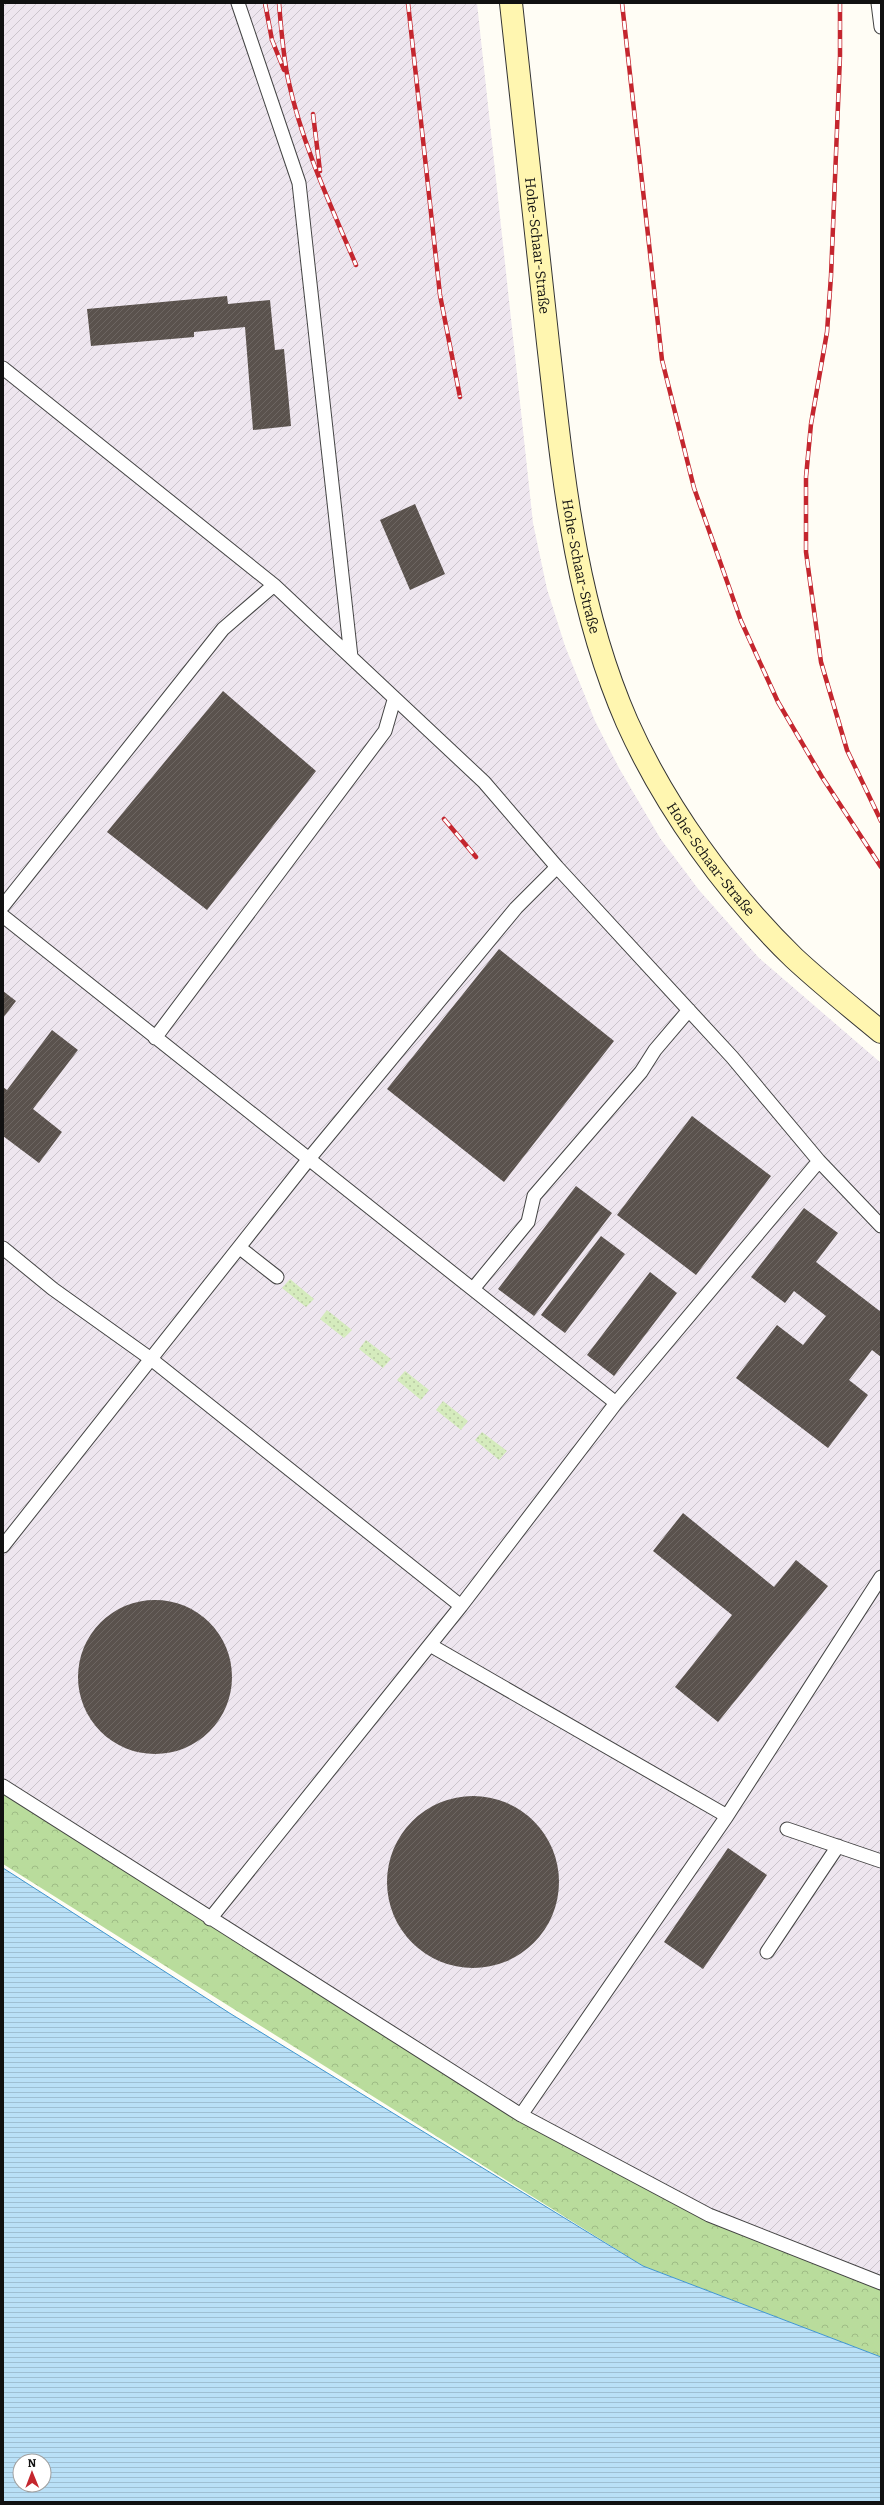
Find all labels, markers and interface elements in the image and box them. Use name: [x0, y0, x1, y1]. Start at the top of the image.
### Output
street label: Hohe-Schaar-Straße: [521, 177, 553, 315]
street label: Hohe-Schaar-Straße: [558, 498, 603, 636]
street label: Hohe-Schaar-Straße: [663, 800, 758, 920]
north arrow: [12, 2453, 52, 2493]
text: N: [27, 2457, 37, 2470]

